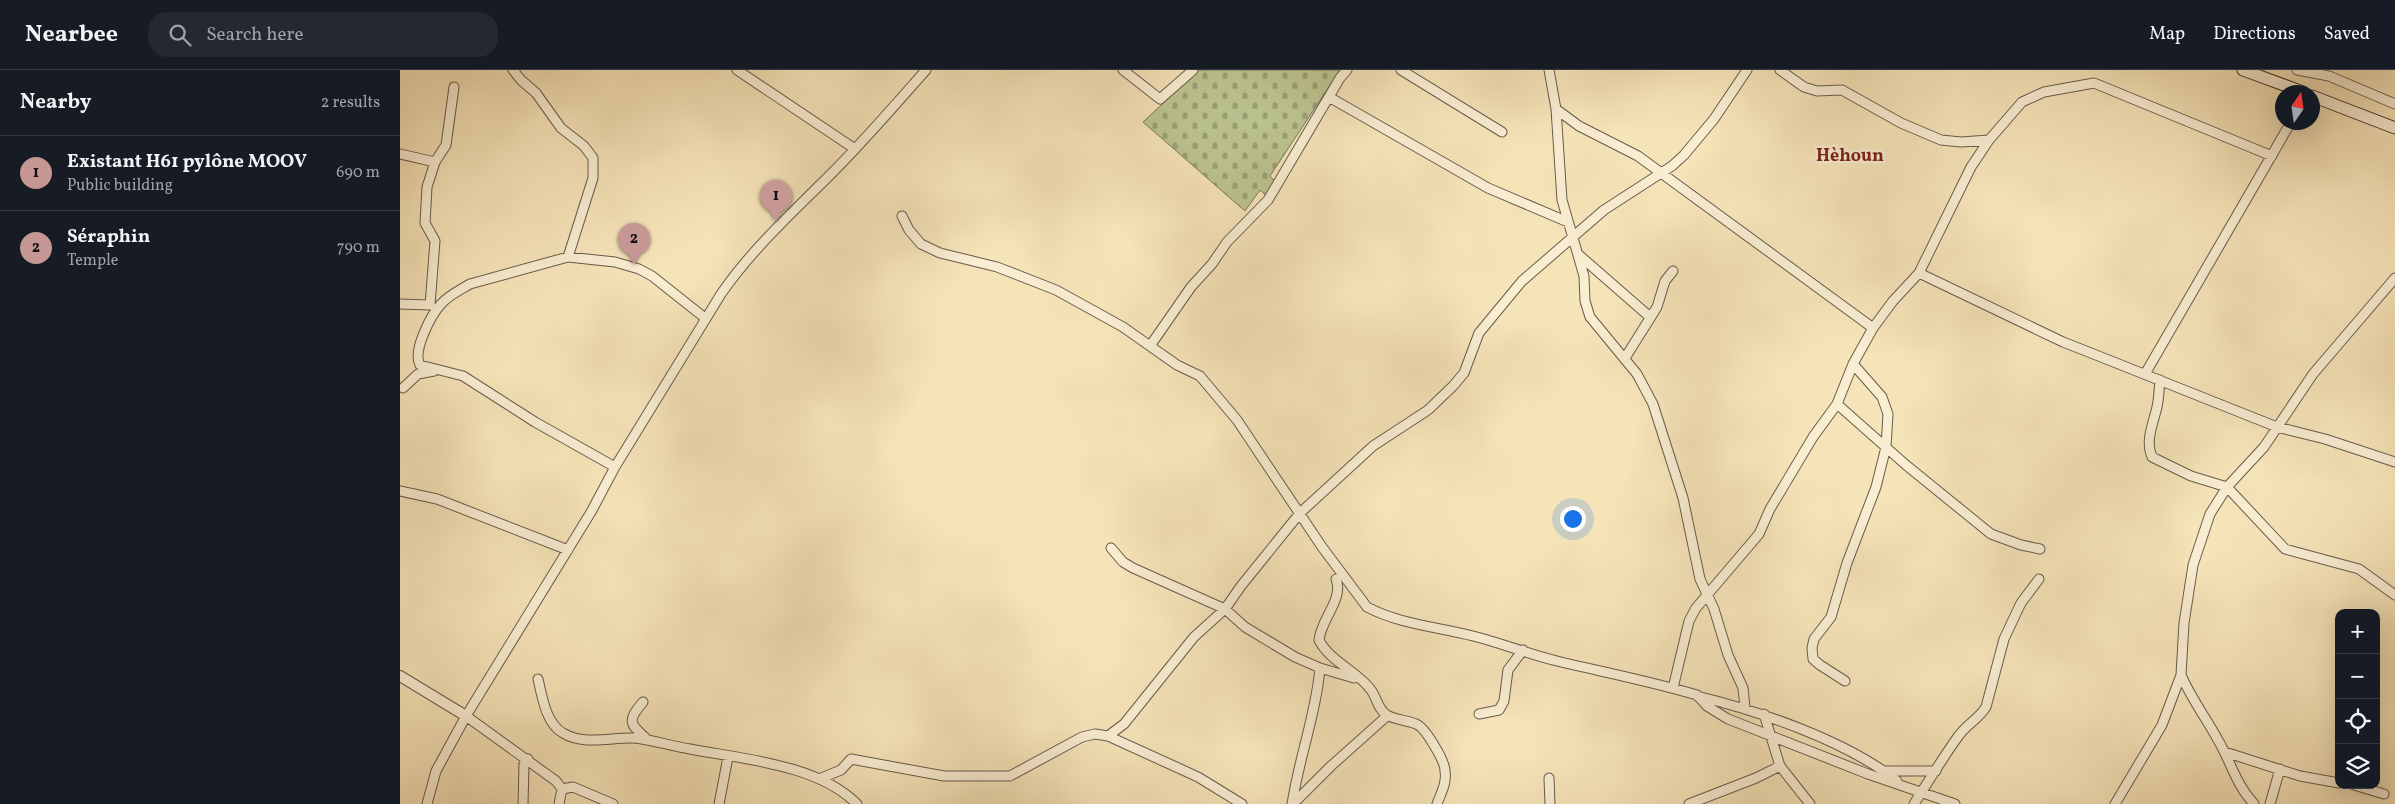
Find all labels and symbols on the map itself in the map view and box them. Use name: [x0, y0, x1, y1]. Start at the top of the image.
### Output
north arrow: [2275, 85, 2320, 130]
district label: Hèhoun: [1816, 144, 1884, 169]
pin: 1: [760, 180, 792, 221]
pin: 2: [618, 223, 650, 264]
your location: [1560, 506, 1586, 532]

